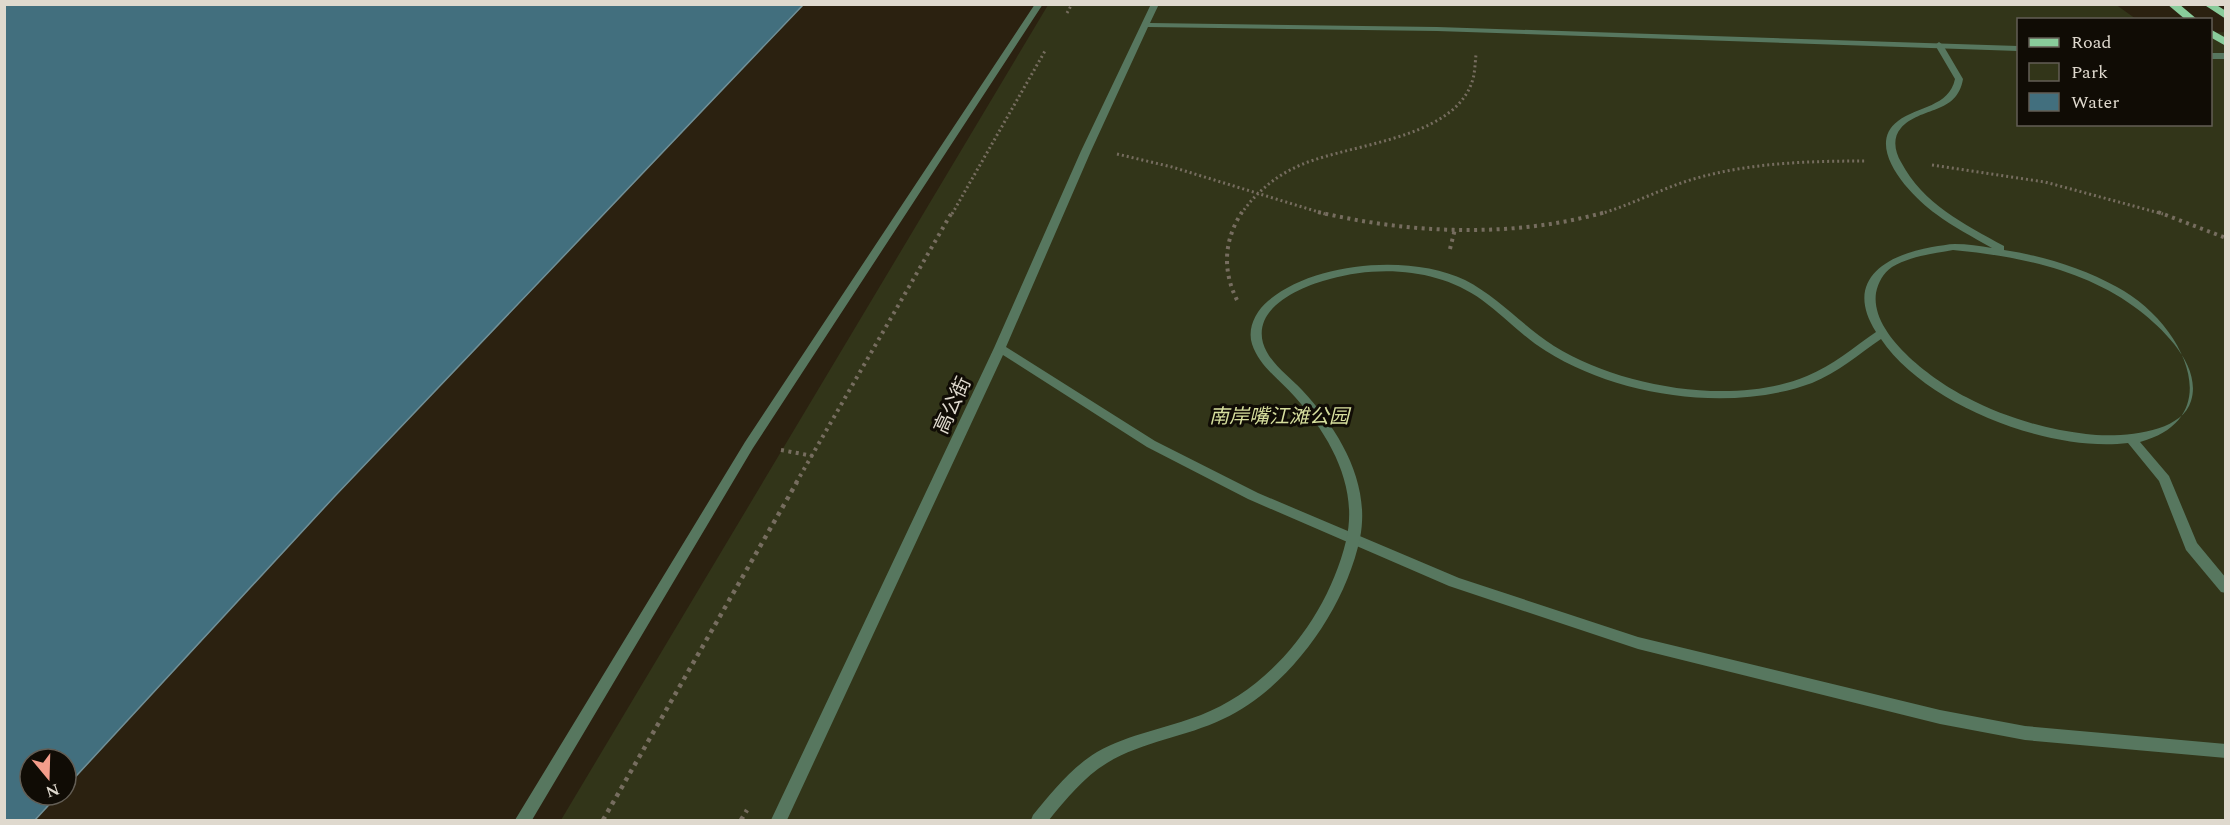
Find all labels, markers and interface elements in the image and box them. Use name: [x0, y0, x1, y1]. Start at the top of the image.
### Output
legend: [2017, 18, 2212, 126]
text: Road: [2071, 29, 2112, 56]
text: Park: [2071, 59, 2108, 86]
text: Water: [2071, 89, 2119, 116]
street label: 高公街: [927, 372, 979, 439]
park label: 南岸嘴江滩公园: [1209, 402, 1352, 432]
north arrow: [18, 747, 78, 807]
text: N: [42, 777, 63, 804]

